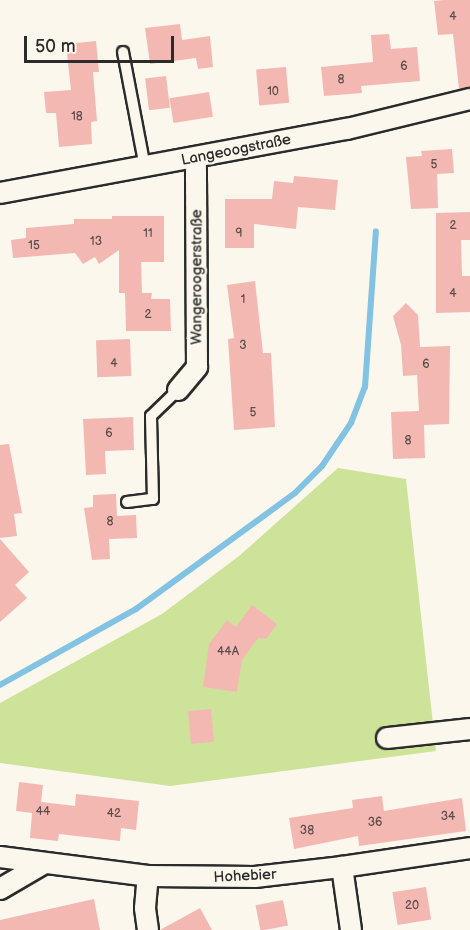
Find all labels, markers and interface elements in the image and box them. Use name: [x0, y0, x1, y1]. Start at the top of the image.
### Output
house number: 4: [449, 10, 457, 24]
scale bar: [27, 24, 177, 62]
text: 50 m: [35, 36, 76, 57]
house number: 6: [400, 60, 408, 74]
house number: 8: [338, 73, 344, 87]
house number: 10: [267, 85, 279, 99]
house number: 18: [71, 110, 83, 124]
street label: Langeoogstraße: [180, 131, 292, 169]
house number: 5: [431, 158, 437, 172]
street label: Wangeroogerstraße: [188, 209, 206, 345]
house number: 2: [449, 219, 457, 233]
house number: 11: [143, 227, 153, 241]
house number: 9: [236, 227, 242, 241]
house number: 13: [90, 235, 102, 249]
house number: 15: [28, 239, 40, 253]
house number: 4: [449, 287, 457, 301]
house number: 1: [241, 293, 245, 307]
house number: 2: [144, 308, 152, 322]
house number: 3: [239, 339, 247, 353]
house number: 4: [110, 357, 118, 371]
house number: 6: [422, 358, 430, 372]
house number: 5: [250, 406, 256, 420]
house number: 6: [105, 427, 113, 441]
house number: 8: [405, 434, 411, 448]
house number: 8: [107, 515, 113, 529]
house number: 44A: [217, 645, 239, 659]
house number: 44: [36, 805, 50, 819]
house number: 42: [107, 807, 121, 821]
house number: 34: [441, 810, 455, 824]
house number: 36: [368, 816, 382, 830]
house number: 38: [300, 824, 314, 838]
street label: Hohebier: [213, 865, 277, 887]
house number: 20: [405, 899, 419, 913]

